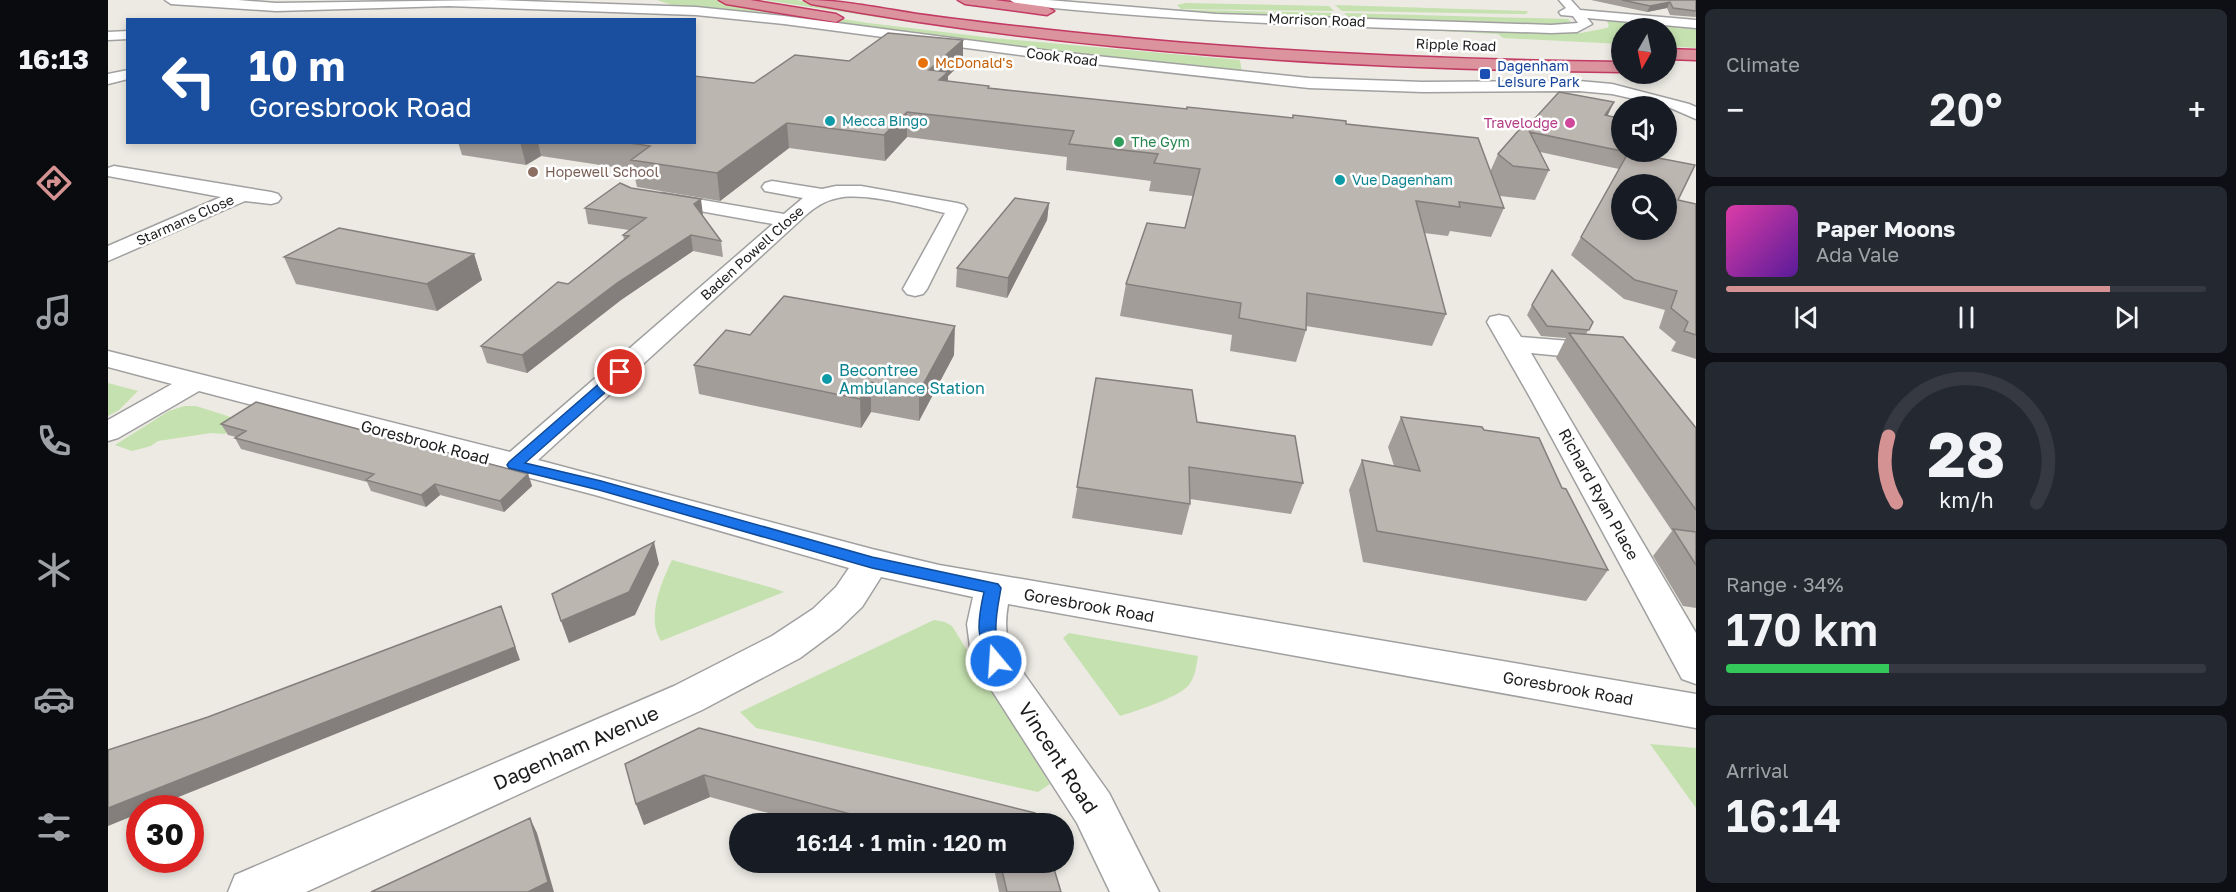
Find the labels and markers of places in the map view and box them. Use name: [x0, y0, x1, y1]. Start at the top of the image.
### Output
place label: McDonald's: [935, 54, 1013, 71]
marker: McDonald's: [916, 56, 930, 70]
place label: Dagenham Leisure Park: [1497, 57, 1580, 90]
marker: Dagenham Leisure Park: [1478, 67, 1492, 81]
place label: Mecca Bingo: [842, 112, 928, 129]
marker: Mecca Bingo: [823, 114, 837, 128]
place label: Travelodge: [1484, 114, 1558, 131]
marker: Travelodge: [1563, 116, 1577, 130]
place label: The Gym: [1131, 133, 1190, 150]
marker: The Gym: [1112, 135, 1126, 149]
place label: Hopewell School: [545, 163, 659, 180]
marker: Hopewell School: [526, 165, 540, 179]
place label: Vue Dagenham: [1352, 171, 1453, 188]
marker: Vue Dagenham: [1333, 173, 1347, 187]
pin: [594, 346, 645, 397]
place label: Becontree Ambulance Station: [839, 360, 985, 398]
marker: Becontree Ambulance Station: [820, 372, 834, 386]

